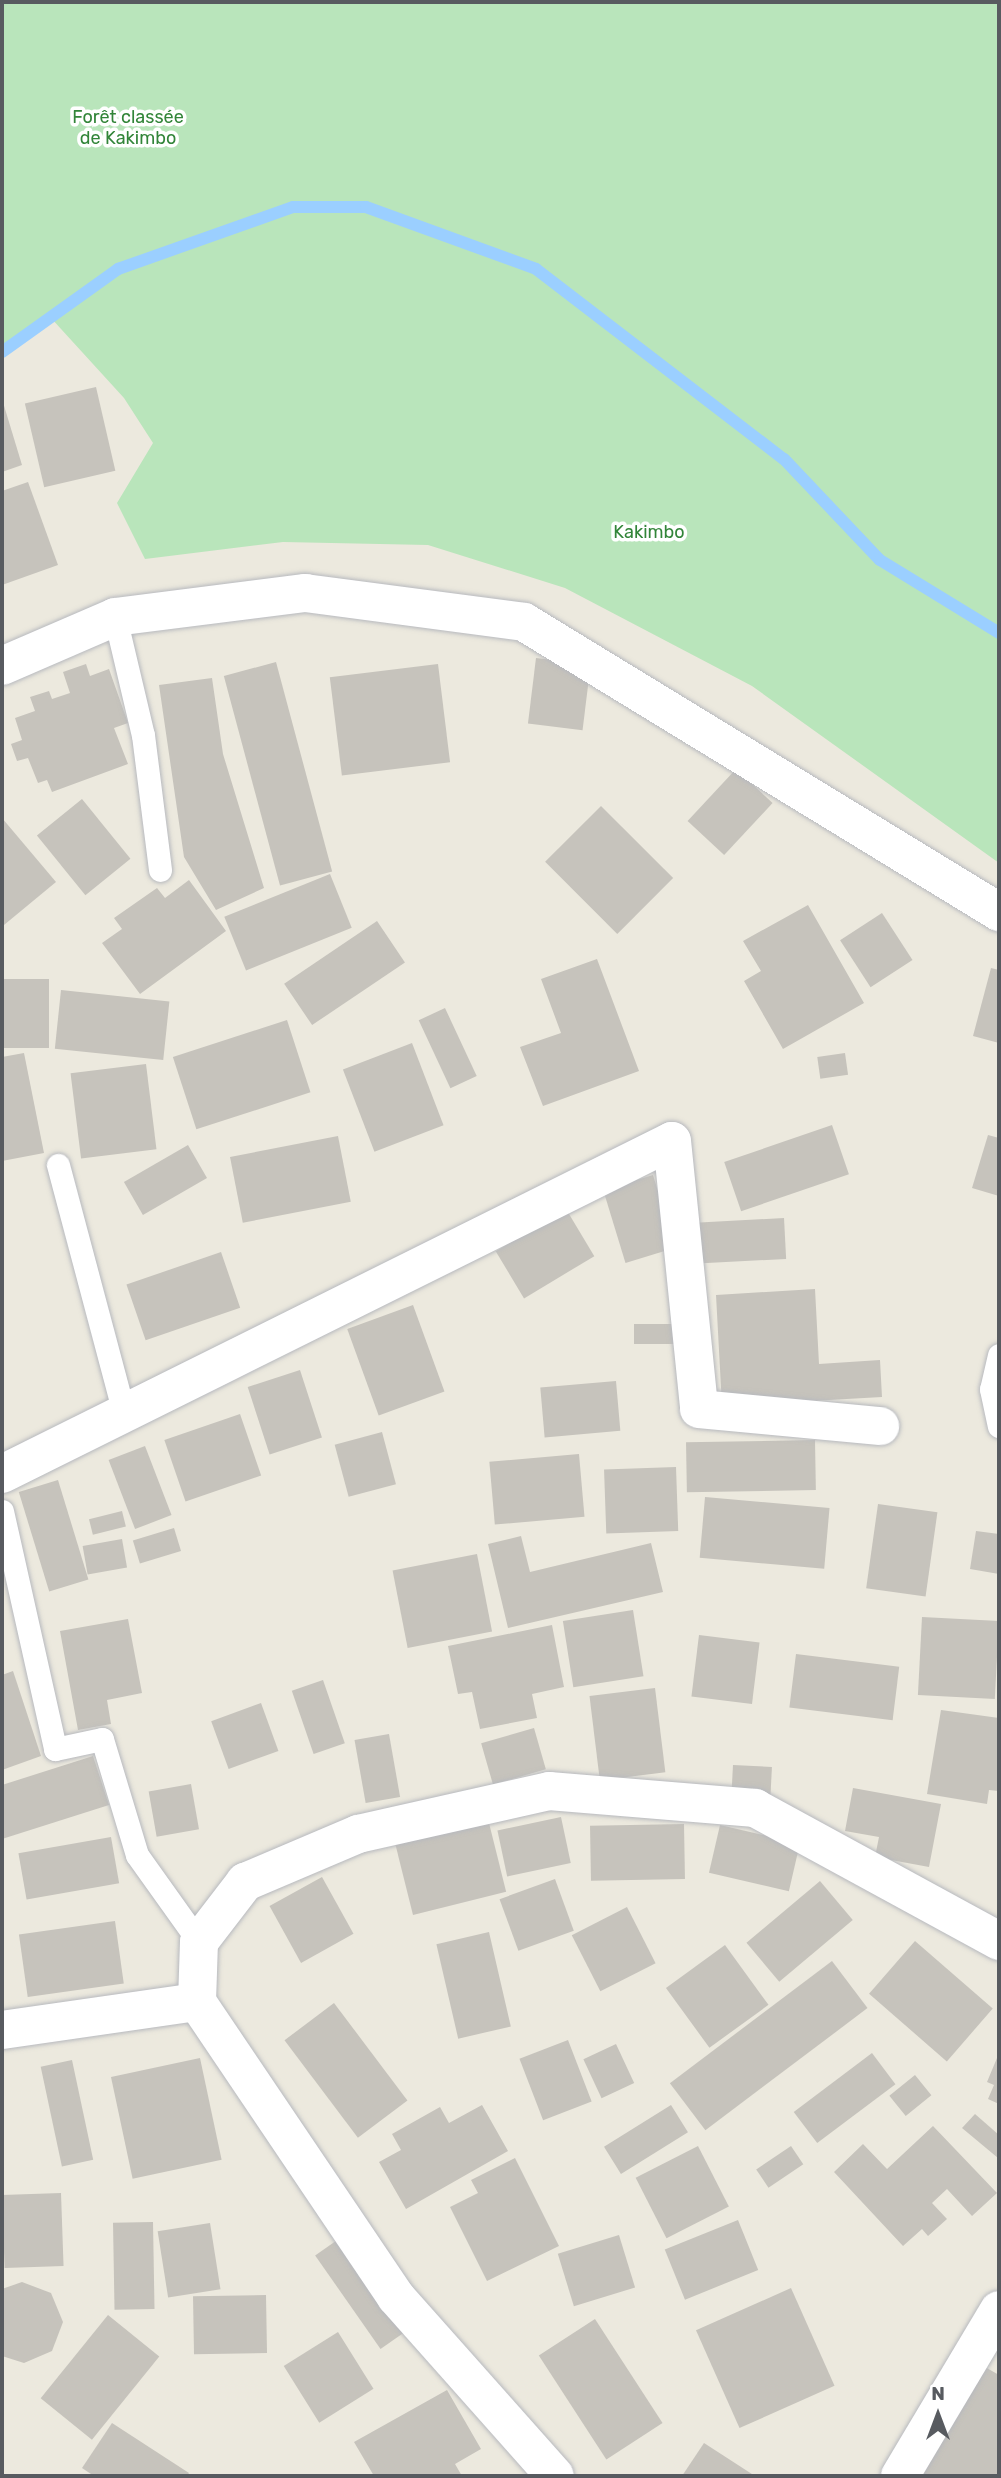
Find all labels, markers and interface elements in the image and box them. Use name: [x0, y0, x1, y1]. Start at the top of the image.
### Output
park label: Forêt classée de Kakimbo: [72, 107, 184, 150]
park label: Kakimbo: [613, 521, 685, 543]
north arrow: [903, 2380, 973, 2450]
text: N: [931, 2382, 945, 2405]

